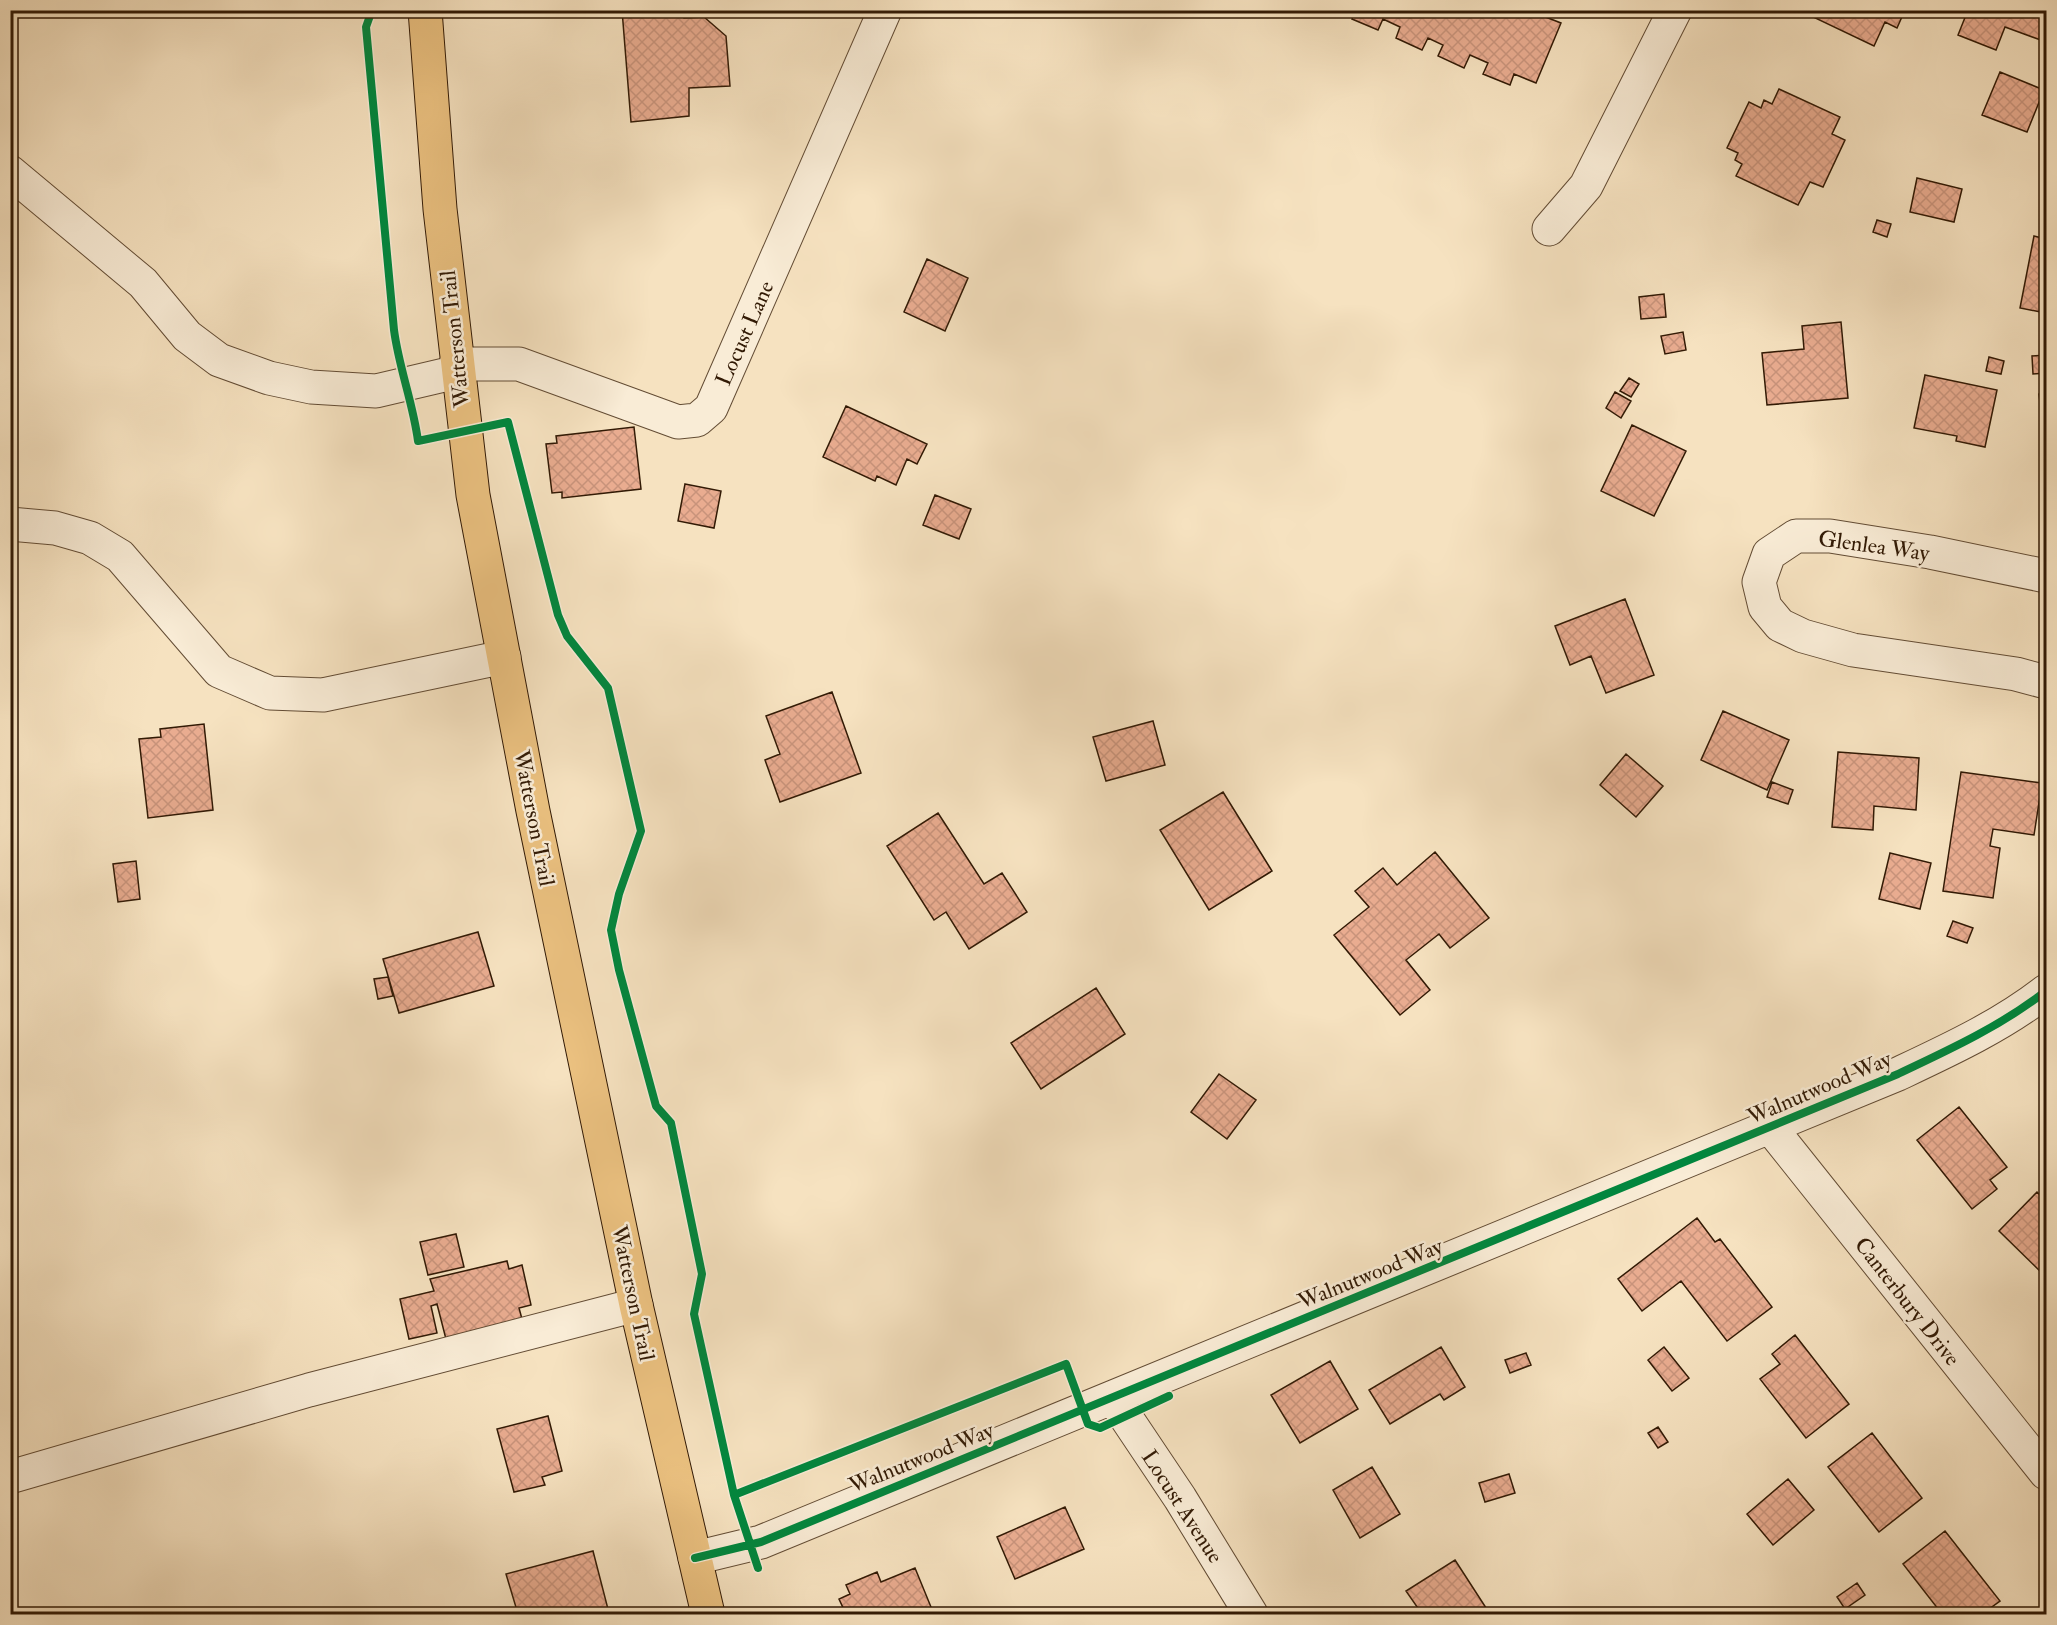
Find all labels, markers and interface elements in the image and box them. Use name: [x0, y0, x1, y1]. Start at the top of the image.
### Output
street label: Watterson Trail: [434, 268, 476, 410]
street label: Locust Lane: [709, 277, 780, 390]
street label: Glenlea Way: [1816, 524, 1932, 568]
street label: Watterson Trail: [507, 747, 561, 889]
street label: Walnutwood Way: [1742, 1045, 1896, 1131]
street label: Watterson Trail: [605, 1222, 661, 1364]
street label: Walnutwood Way: [1293, 1232, 1447, 1316]
street label: Canterbury Drive: [1848, 1232, 1966, 1372]
street label: Walnutwood Way: [844, 1416, 998, 1500]
street label: Locust Avenue: [1135, 1444, 1229, 1569]

